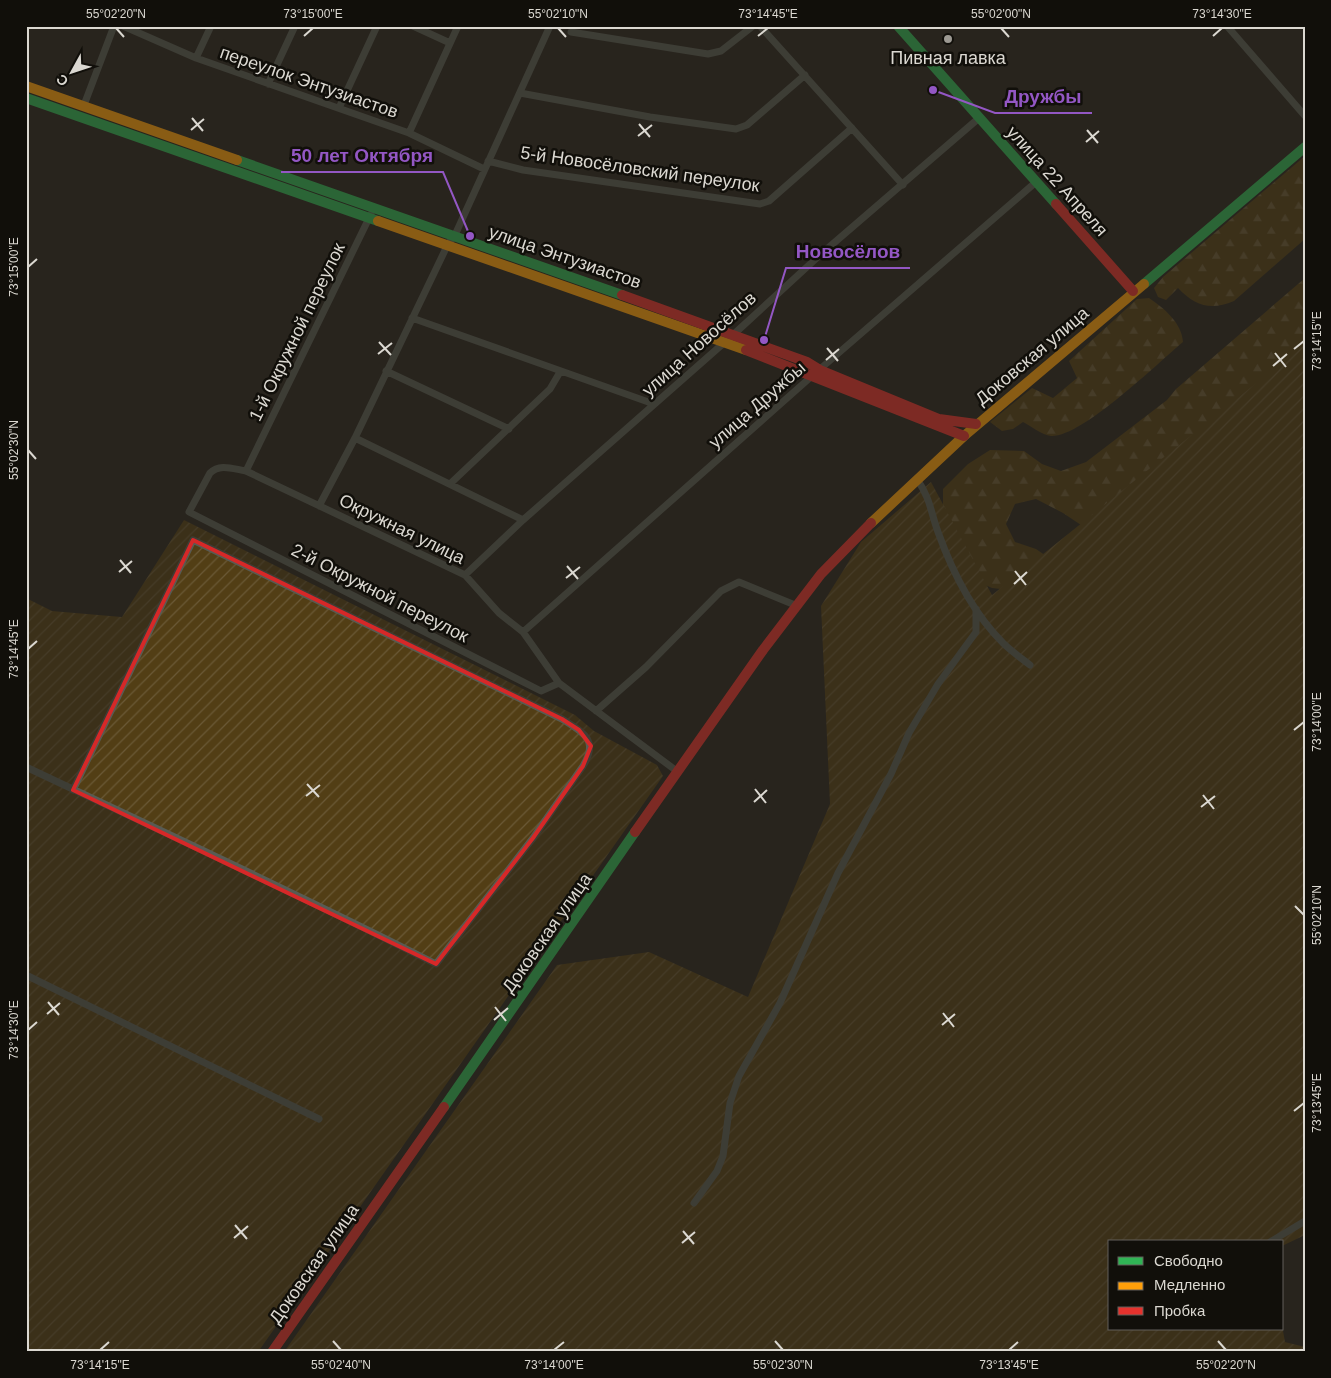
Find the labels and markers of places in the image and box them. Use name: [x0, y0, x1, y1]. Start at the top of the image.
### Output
marker: Пивная лавка: [942, 33, 954, 45]
place label: Пивная лавка: [890, 48, 1007, 68]
callout: Дружбы: [995, 79, 1092, 113]
callout: 50 лет Октября: [281, 138, 443, 172]
callout: Новосёлов: [786, 234, 910, 268]

